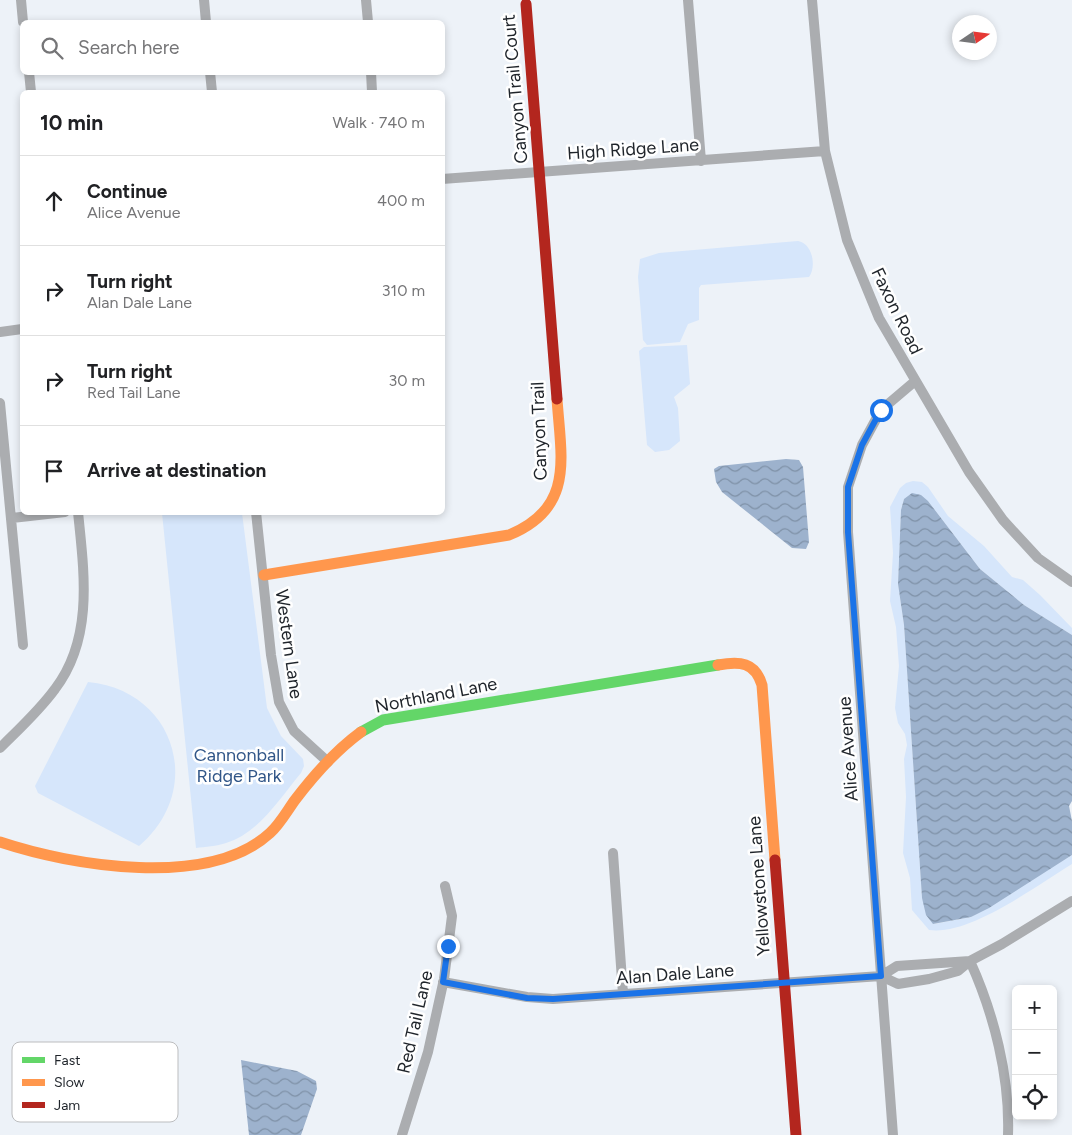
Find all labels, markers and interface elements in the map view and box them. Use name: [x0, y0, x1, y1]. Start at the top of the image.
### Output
street label: Canyon Trail Court: [498, 13, 532, 164]
north arrow: [952, 15, 997, 60]
search box: [20, 20, 445, 75]
icon: search: [38, 34, 66, 62]
text: Search here: [78, 36, 180, 59]
text: 10 min: [40, 110, 103, 135]
text: Walk · 740 m: [333, 113, 425, 132]
street label: High Ridge Lane: [566, 133, 700, 165]
text: Continue: [87, 180, 167, 203]
icon: ahead: [40, 187, 68, 215]
text: 400 m: [377, 191, 425, 210]
text: Alice Avenue: [87, 203, 181, 222]
street label: Faxon Road: [867, 264, 927, 358]
text: Turn right: [87, 270, 173, 293]
icon: right: [40, 277, 68, 305]
text: 310 m: [382, 281, 425, 300]
text: Alan Dale Lane: [87, 293, 192, 312]
text: Turn right: [87, 360, 173, 383]
icon: right: [40, 367, 68, 395]
text: 30 m: [388, 371, 425, 390]
street label: Canyon Trail: [526, 381, 552, 481]
text: Red Tail Lane: [87, 383, 180, 402]
route start: [870, 399, 893, 422]
icon: arrive: [40, 457, 68, 485]
text: Arrive at destination: [87, 459, 266, 482]
street label: Western Lane: [270, 588, 308, 700]
street label: Northland Lane: [373, 672, 499, 718]
street label: Alice Avenue: [833, 696, 863, 802]
park label: Cannonball Ridge Park: [194, 744, 284, 787]
street label: Yellowstone Lane: [743, 815, 775, 957]
route end: [437, 935, 460, 958]
street label: Alan Dale Lane: [615, 959, 735, 989]
street label: Red Tail Lane: [392, 968, 438, 1076]
map controls: [1012, 985, 1057, 1120]
button: +: [1012, 985, 1057, 1030]
button: −: [1012, 1030, 1057, 1075]
legend: [12, 1042, 178, 1122]
text: Fast: [54, 1052, 80, 1069]
text: Slow: [54, 1074, 85, 1091]
button: locate: [1012, 1075, 1057, 1120]
text: Jam: [54, 1097, 80, 1114]

